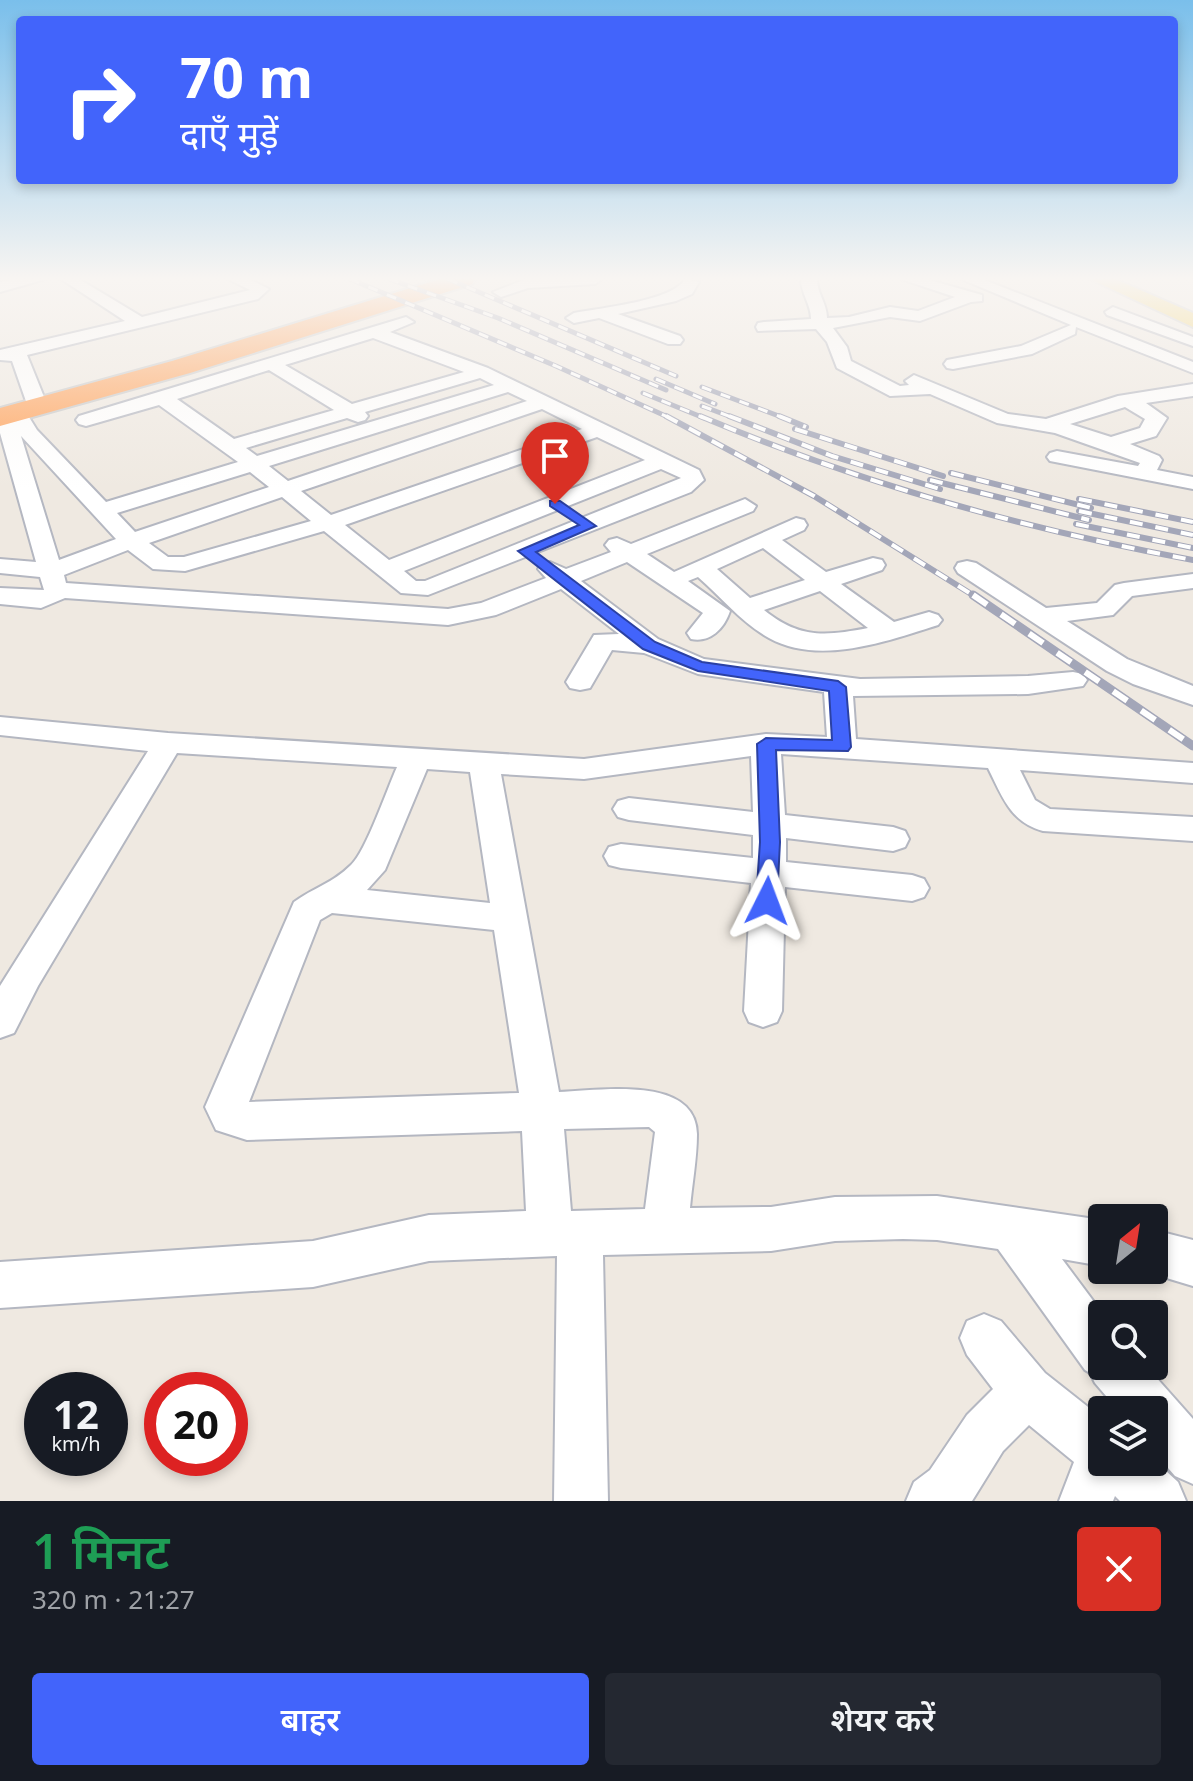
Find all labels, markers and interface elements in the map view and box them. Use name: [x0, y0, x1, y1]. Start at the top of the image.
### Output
text: 70 m: [180, 38, 313, 114]
icon: right: [48, 48, 152, 152]
text: दाएँ मुड़ें: [180, 110, 279, 159]
pin: [521, 422, 589, 504]
icon: arrive: [533, 434, 577, 478]
position arrow: [725, 859, 809, 943]
north arrow: [1088, 1204, 1168, 1284]
map controls: [1088, 1204, 1168, 1476]
button: search: [1088, 1300, 1168, 1380]
speed limit sign: 20: [144, 1372, 248, 1476]
text: 12: [53, 1386, 99, 1441]
button: layers: [1088, 1396, 1168, 1476]
text: km/h: [51, 1430, 101, 1457]
text: 1 मिनट: [32, 1518, 169, 1583]
button: close: [1077, 1527, 1161, 1611]
text: 320 m · 21:27: [32, 1581, 195, 1617]
button: बाहर: [32, 1673, 589, 1765]
button: शेयर करें: [605, 1673, 1161, 1765]

